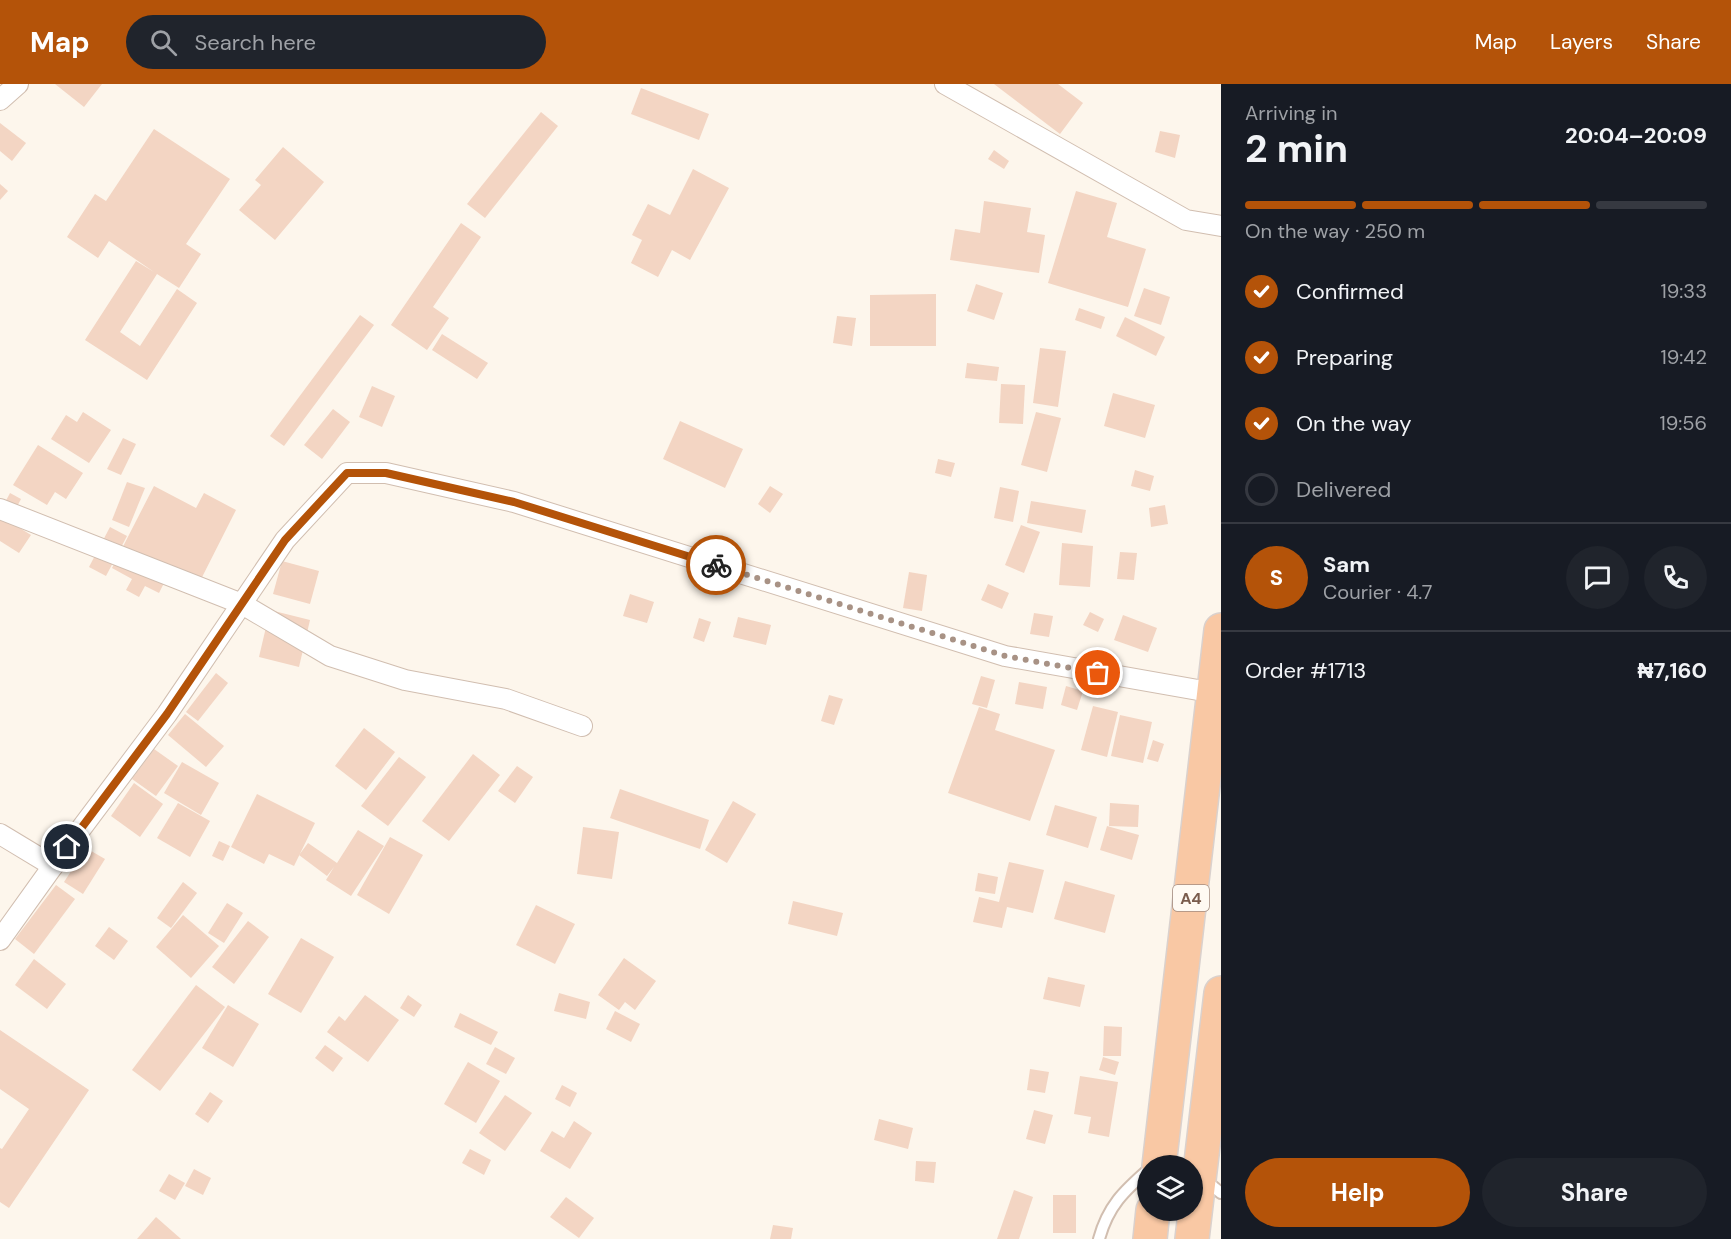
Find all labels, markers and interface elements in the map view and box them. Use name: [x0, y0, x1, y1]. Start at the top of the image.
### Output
search box: [126, 15, 546, 69]
text: Map: [30, 24, 90, 61]
icon: search: [147, 26, 180, 59]
text: Search here: [195, 28, 316, 57]
text: Map: [1475, 28, 1517, 56]
text: Layers: [1550, 28, 1613, 56]
text: Share: [1646, 28, 1701, 56]
text: Arriving in: [1245, 100, 1337, 126]
text: 20:04–20:09: [1565, 121, 1707, 150]
text: 2 min: [1245, 123, 1348, 174]
text: On the way · 250 m: [1245, 218, 1425, 244]
icon: check: [1245, 275, 1278, 308]
text: Confirmed: [1296, 277, 1404, 306]
text: 19:33: [1661, 278, 1707, 304]
icon: check: [1245, 341, 1278, 374]
text: Preparing: [1296, 343, 1393, 372]
text: 19:42: [1661, 344, 1707, 370]
icon: check: [1245, 407, 1278, 440]
text: On the way: [1296, 409, 1411, 438]
text: 19:56: [1659, 410, 1707, 436]
text: Delivered: [1296, 475, 1391, 504]
courier: [686, 535, 746, 595]
button: chat: [1566, 546, 1629, 609]
button: phone: [1644, 546, 1707, 609]
icon: bike: [700, 549, 733, 582]
text: Sam: [1323, 550, 1370, 579]
text: S: [1270, 563, 1283, 592]
text: Courier · 4.7: [1323, 579, 1432, 605]
pin: [1072, 647, 1123, 698]
icon: bag: [1081, 656, 1114, 689]
text: Order #1713: [1245, 656, 1366, 685]
text: ₦7,160: [1638, 656, 1707, 685]
pin: [41, 821, 92, 872]
icon: home: [50, 830, 83, 863]
road number: A4: [1173, 885, 1209, 911]
map controls: [1137, 1155, 1203, 1221]
button: layers: [1137, 1155, 1203, 1221]
button: Help: [1245, 1158, 1470, 1227]
button: Share: [1482, 1158, 1707, 1227]

